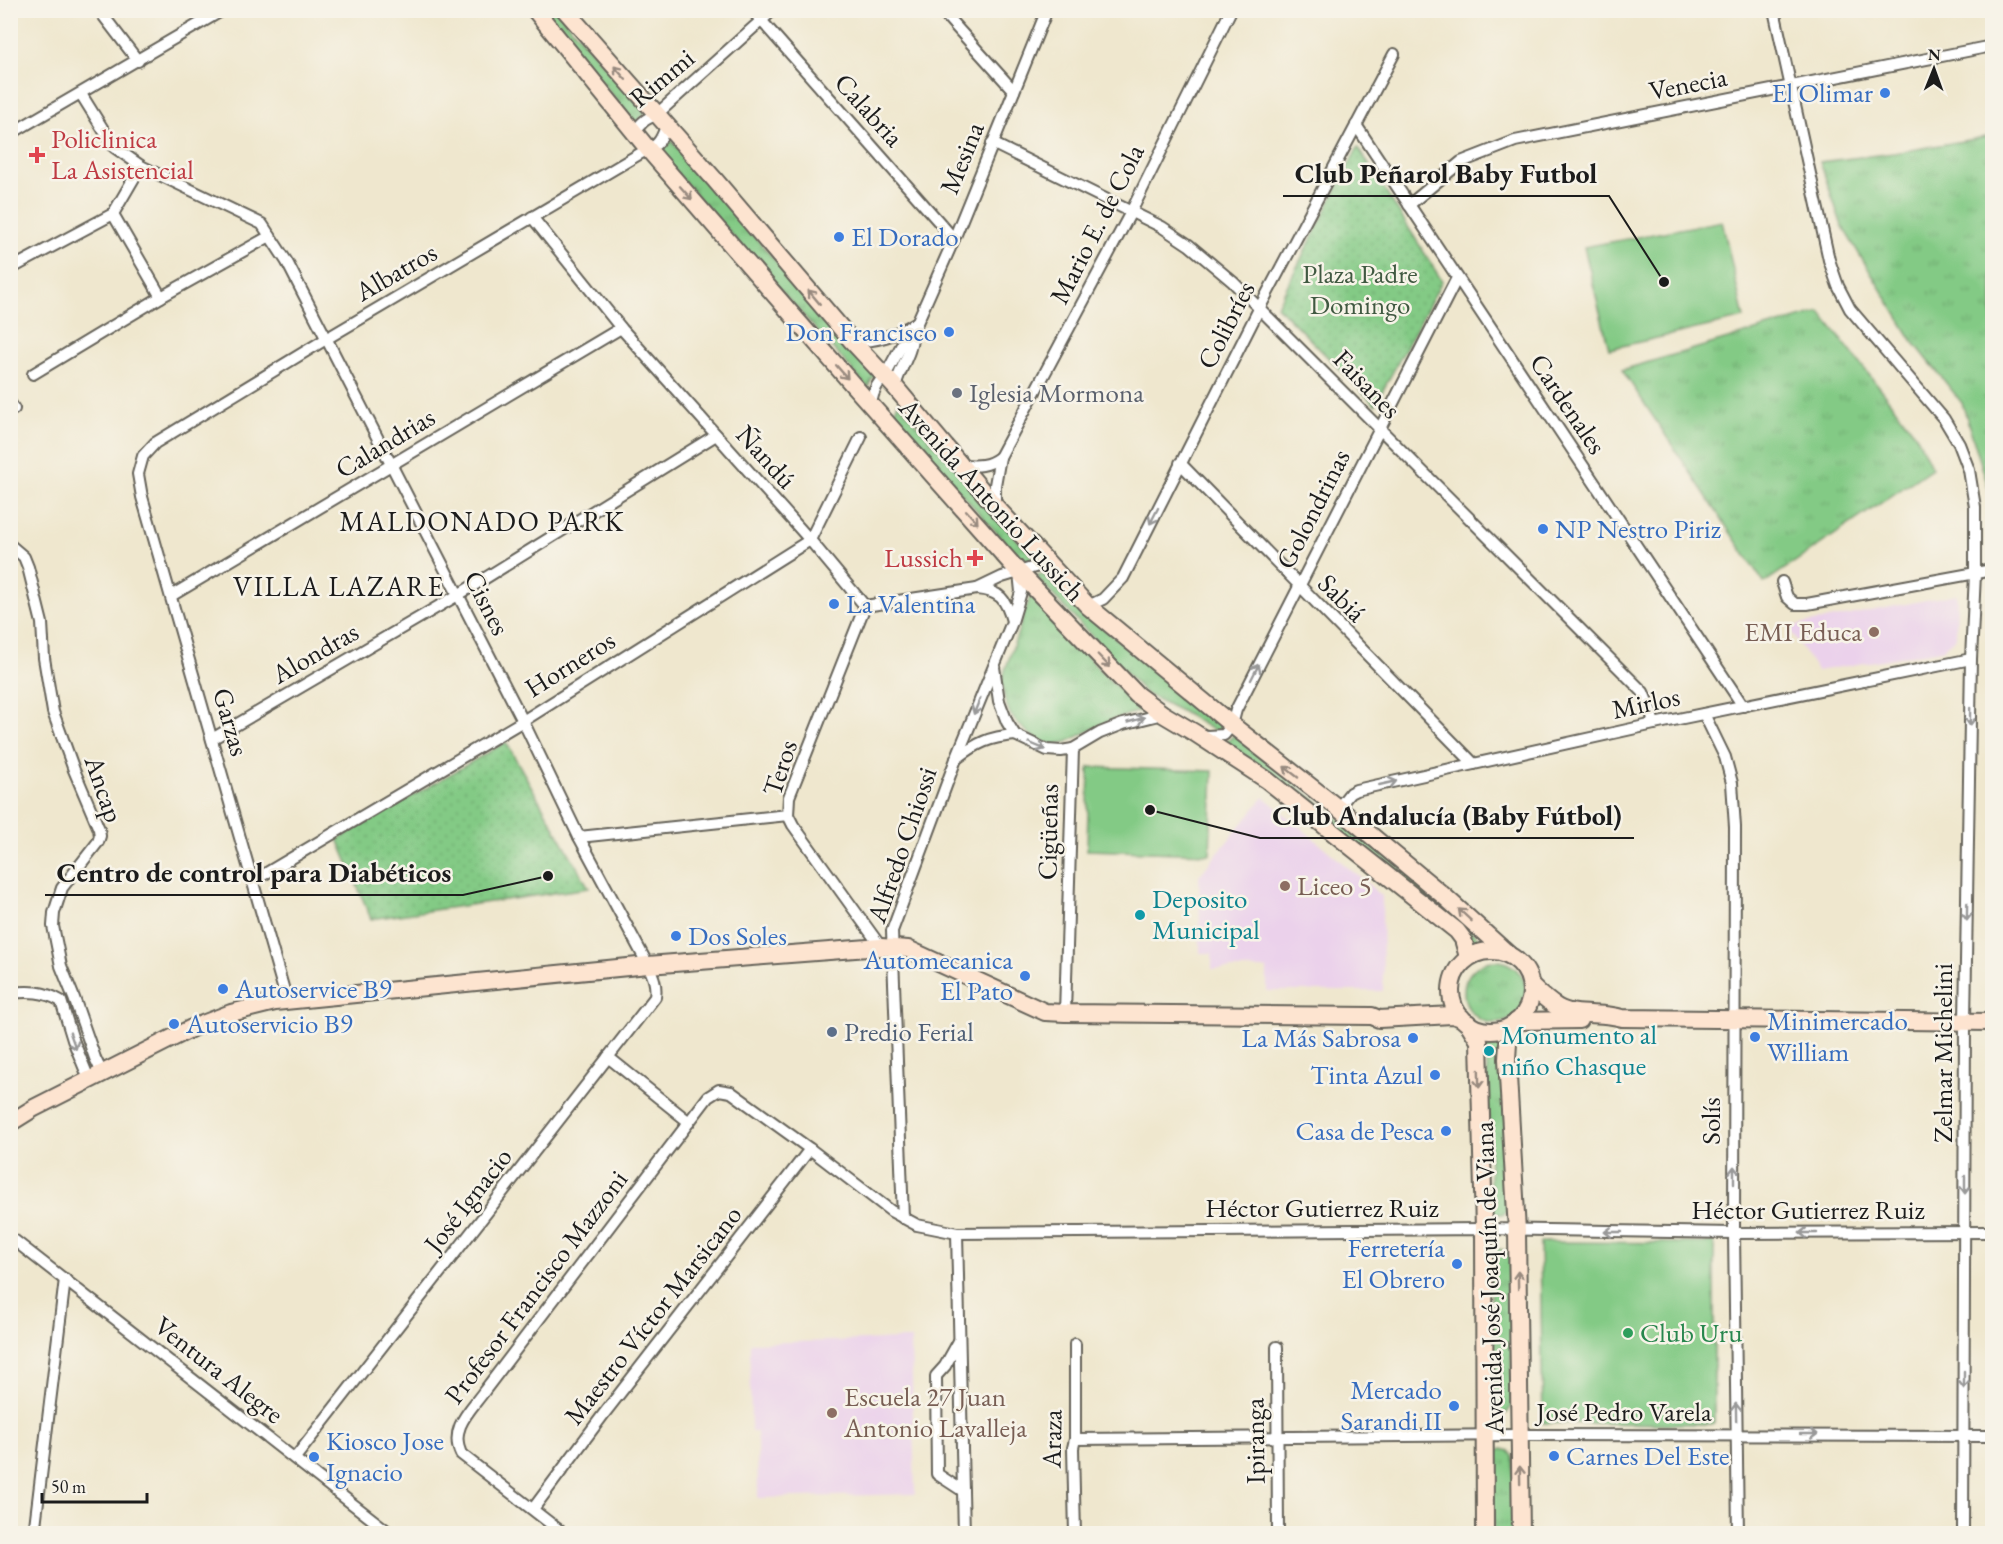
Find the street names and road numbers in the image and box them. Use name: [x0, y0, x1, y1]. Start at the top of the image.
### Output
street label: Rimmi: [622, 40, 702, 115]
street label: Venecia: [1646, 59, 1730, 108]
street label: Calabria: [827, 65, 912, 154]
street label: Mesina: [931, 116, 992, 199]
street label: Mario E. de Cola: [1041, 138, 1152, 310]
street label: Albatros: [348, 234, 443, 309]
street label: Colibríes: [1189, 275, 1262, 375]
street label: Faisanes: [1326, 341, 1409, 426]
street label: Cardenales: [1522, 347, 1615, 461]
street label: Avenida Antonio Lussich: [892, 392, 1092, 608]
street label: Calandrias: [328, 399, 441, 486]
street label: Ñandú: [729, 417, 804, 496]
street label: Golondrinas: [1267, 443, 1358, 575]
street label: Cisnes: [456, 565, 518, 641]
street label: Sabiá: [1311, 566, 1374, 629]
street label: Alondras: [264, 614, 365, 692]
street label: Horneros: [518, 622, 621, 705]
street label: Mirlos: [1609, 678, 1683, 727]
street label: Garzas: [205, 684, 258, 760]
street label: Teros: [754, 735, 805, 800]
street label: Ancap: [76, 750, 132, 827]
street label: Alfredo Chiossi: [858, 762, 945, 928]
street label: Cigüeñas: [1029, 784, 1066, 880]
street label: Zelmar Michelini: [1925, 963, 1960, 1143]
street label: Solís: [1693, 1097, 1728, 1145]
street label: Avenida José Joaquín de Viana: [1466, 1121, 1511, 1436]
street label: José Ignacio: [414, 1140, 520, 1261]
street label: Profesor Francisco Mazzoni: [436, 1162, 635, 1411]
street label: Héctor Gutierrez Ruiz: [1205, 1190, 1439, 1225]
street label: Héctor Gutierrez Ruiz: [1691, 1192, 1925, 1227]
street label: Maestro Víctor Marsicano: [556, 1198, 749, 1432]
street label: Ventura Alegre: [147, 1308, 291, 1431]
street label: José Pedro Varela: [1534, 1394, 1712, 1429]
street label: Ipiranga: [1236, 1397, 1273, 1484]
street label: Araza: [1033, 1409, 1070, 1470]

